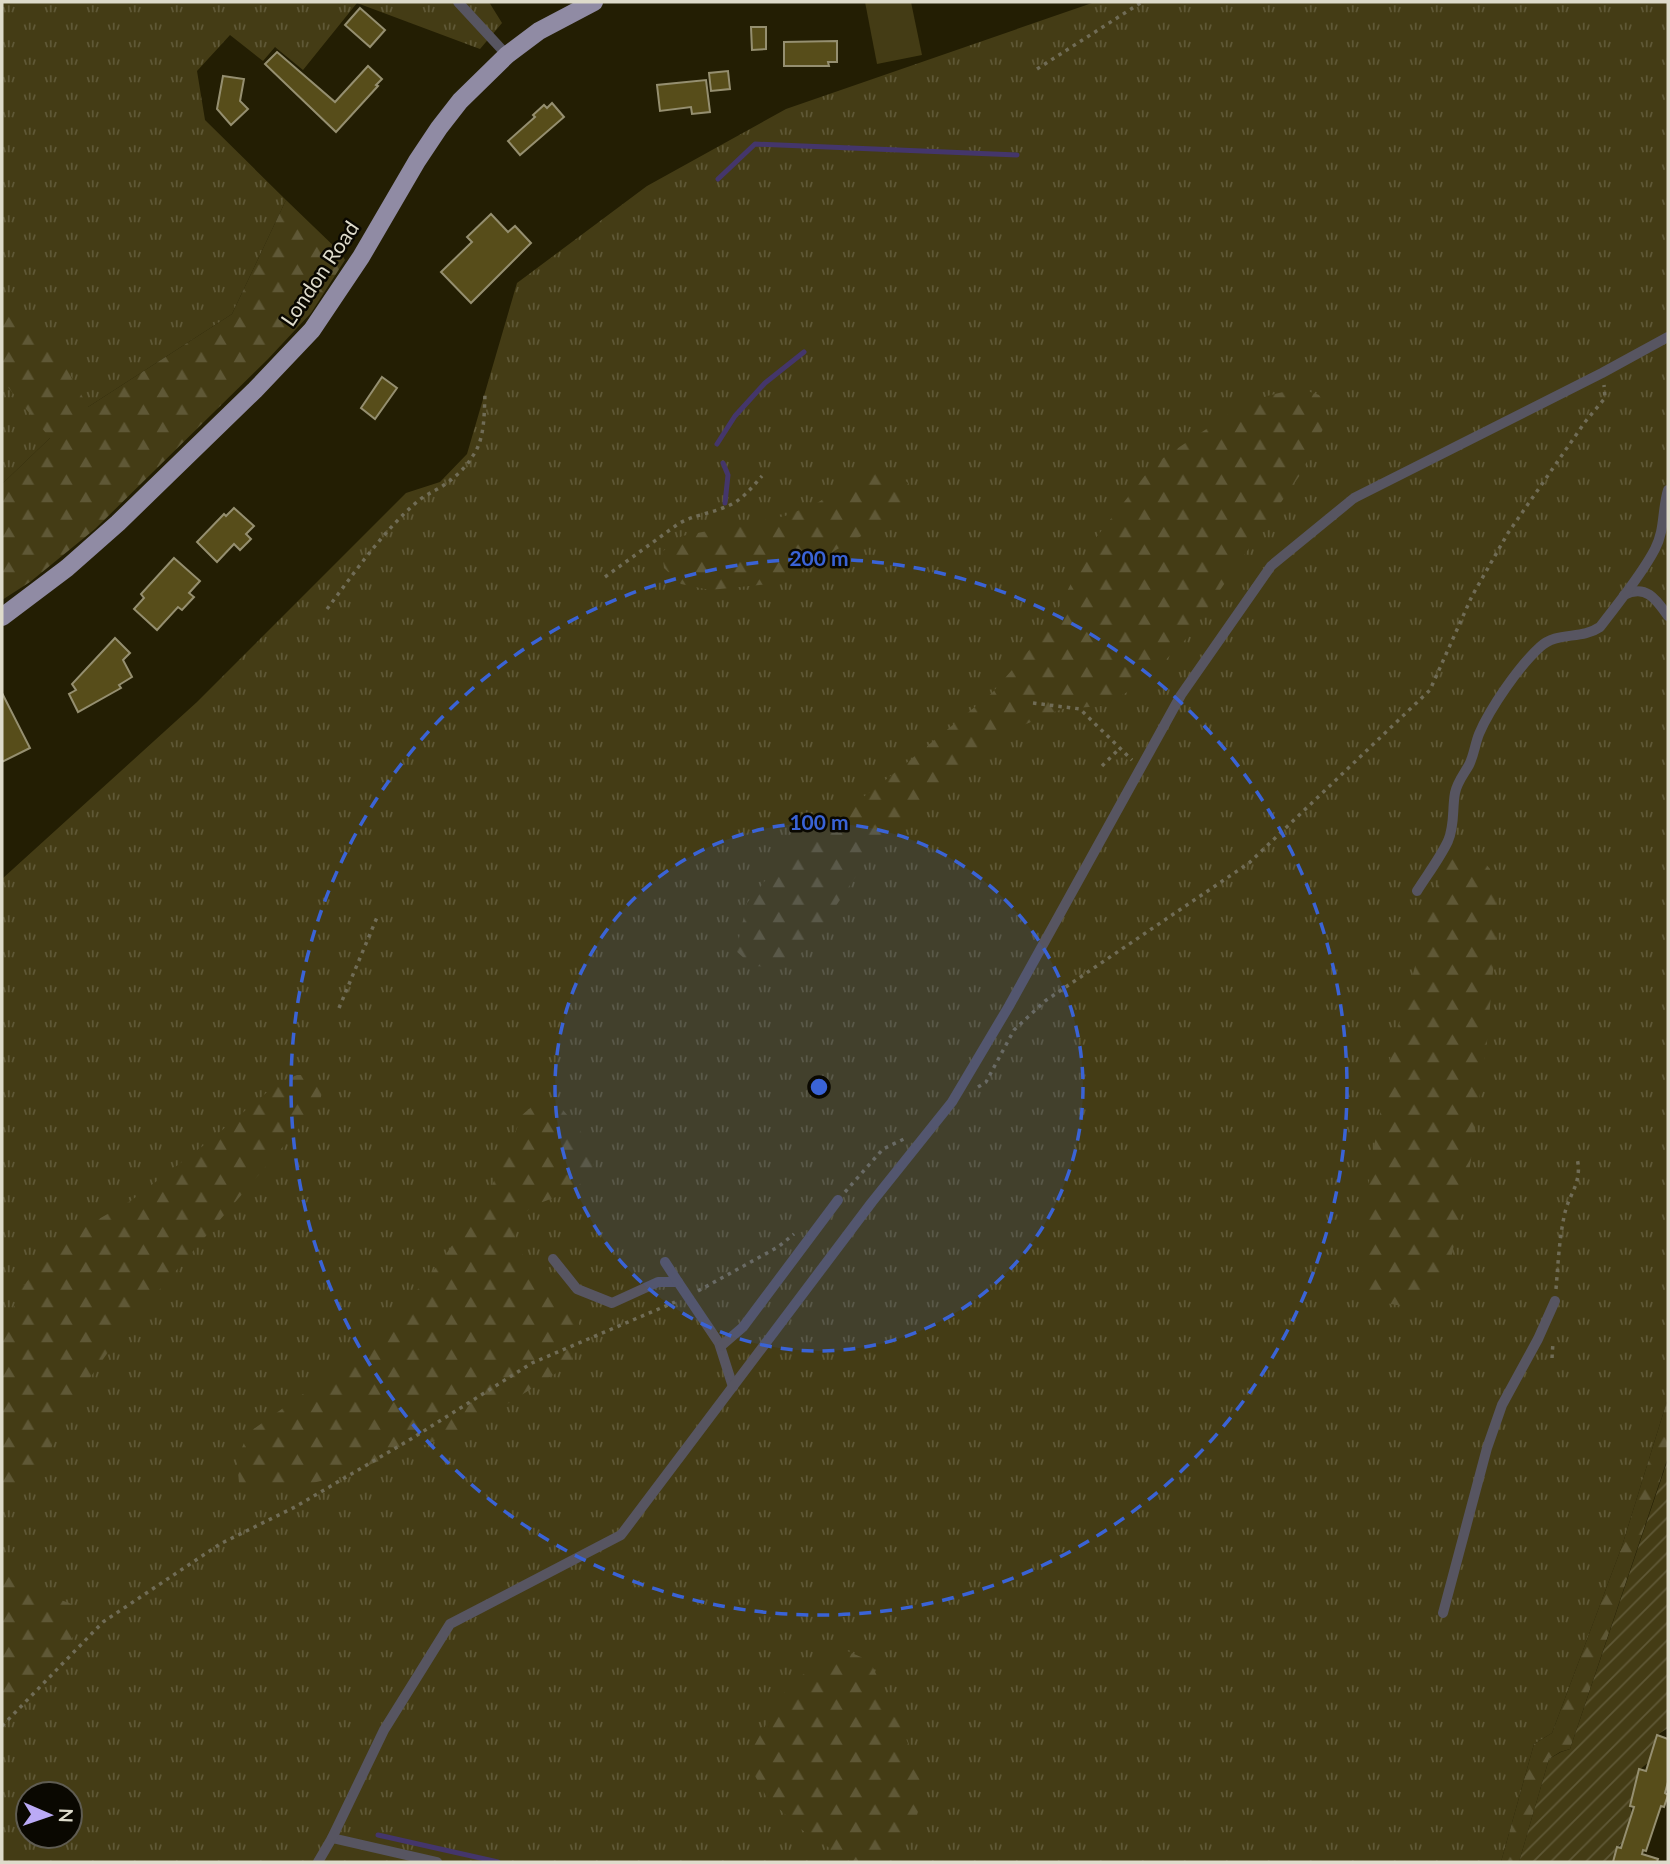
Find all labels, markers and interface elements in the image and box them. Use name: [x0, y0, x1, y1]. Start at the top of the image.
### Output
street label: London Road: [275, 216, 363, 330]
text: 200 m: [789, 545, 849, 570]
text: 100 m: [789, 809, 849, 834]
centre of rings: [807, 1075, 831, 1099]
north arrow: [14, 1780, 84, 1850]
text: N: [55, 1808, 78, 1823]

